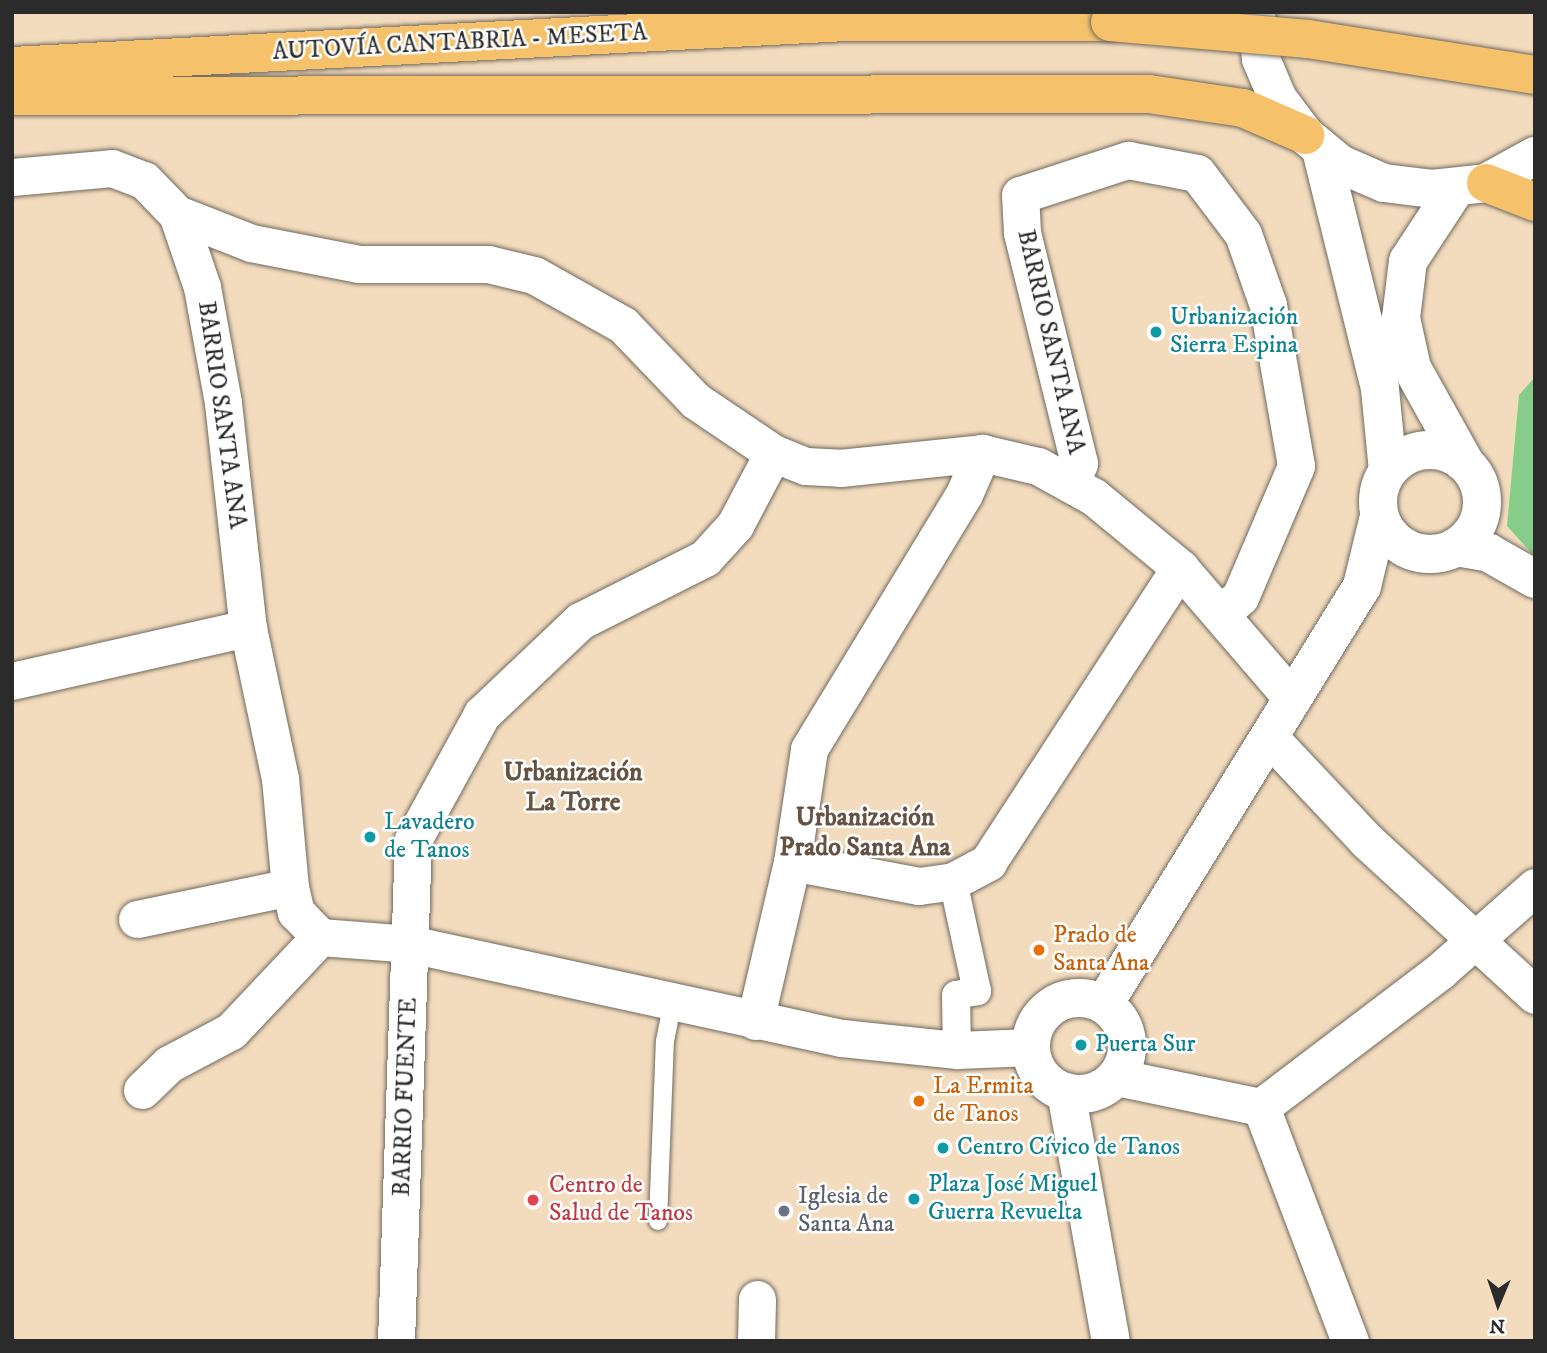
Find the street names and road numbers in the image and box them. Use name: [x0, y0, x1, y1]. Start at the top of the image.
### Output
street label: AUTOVÍA CANTABRIA - MESETA: [272, 19, 648, 67]
street label: BARRIO SANTA ANA: [1010, 227, 1090, 457]
street label: BARRIO SANTA ANA: [191, 299, 251, 531]
street label: BARRIO FUENTE: [388, 997, 424, 1197]

